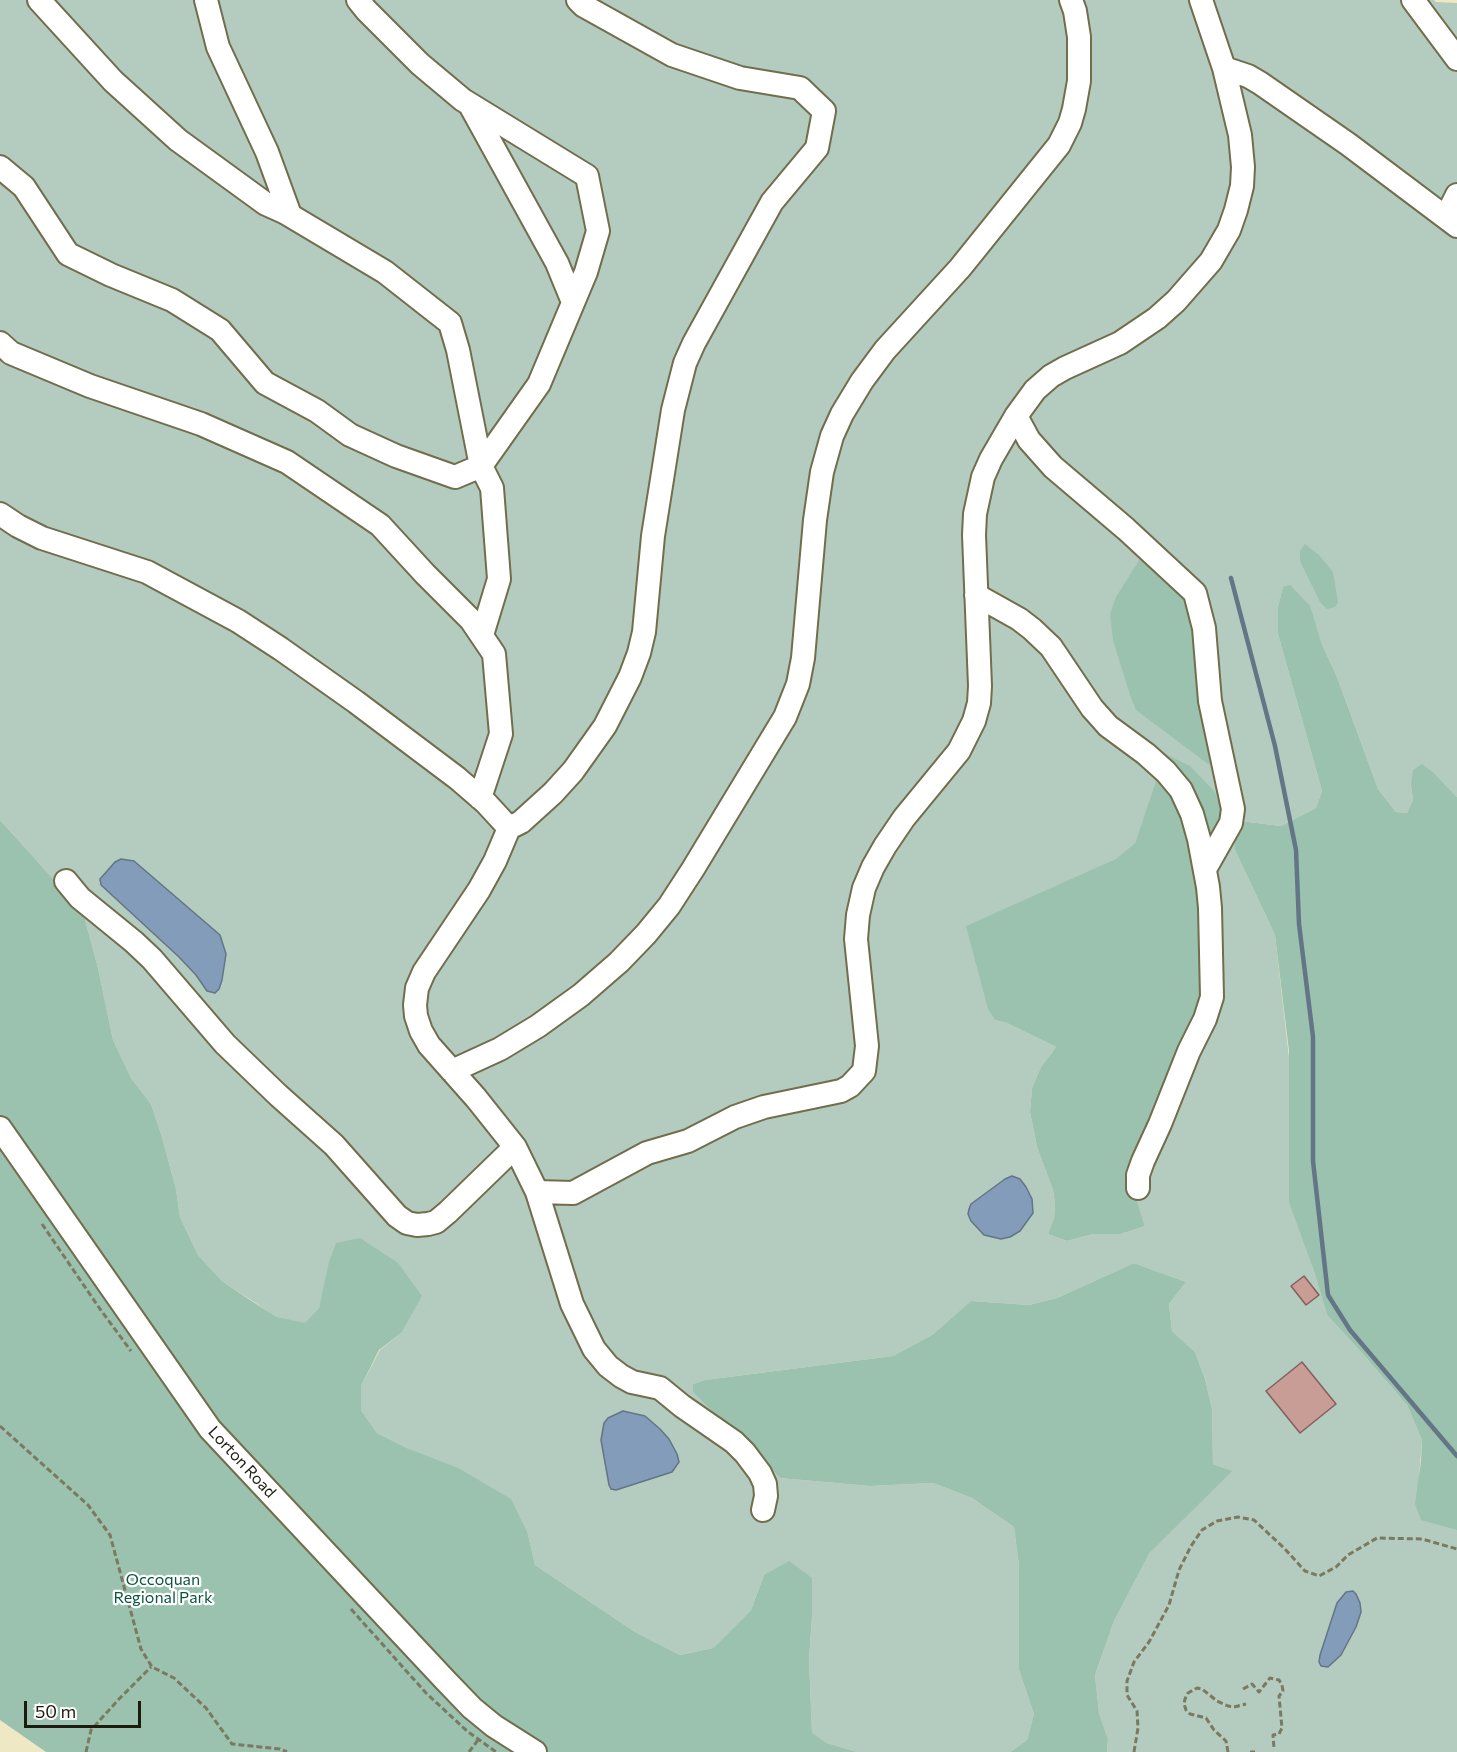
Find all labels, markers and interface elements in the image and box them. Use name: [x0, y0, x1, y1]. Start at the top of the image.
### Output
street label: Lorton Road: [204, 1422, 280, 1502]
park label: Occoquan Regional Park: [113, 1570, 213, 1608]
scale bar: [27, 1689, 144, 1727]
text: 50 m: [35, 1700, 76, 1722]

